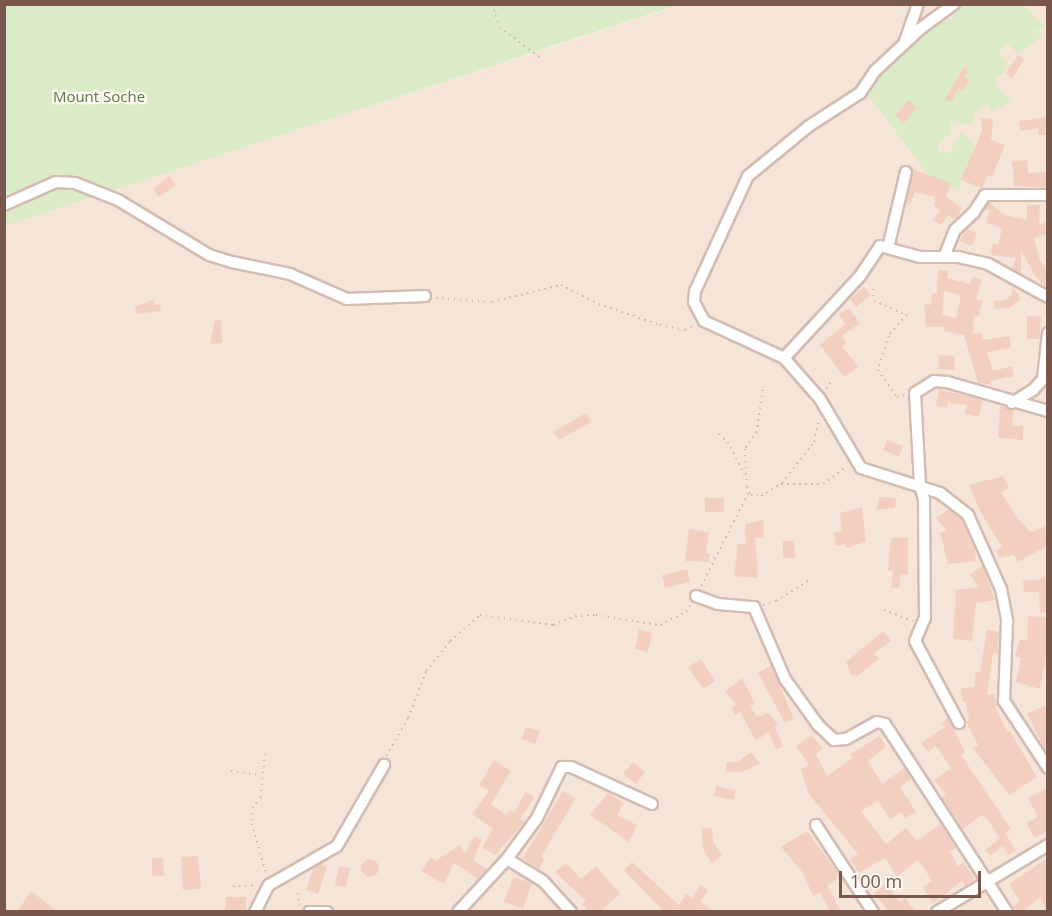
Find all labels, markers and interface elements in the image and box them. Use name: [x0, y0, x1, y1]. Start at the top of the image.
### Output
park label: Mount Soche: [53, 88, 145, 106]
scale bar: [842, 859, 984, 897]
text: 100 m: [850, 869, 902, 893]

